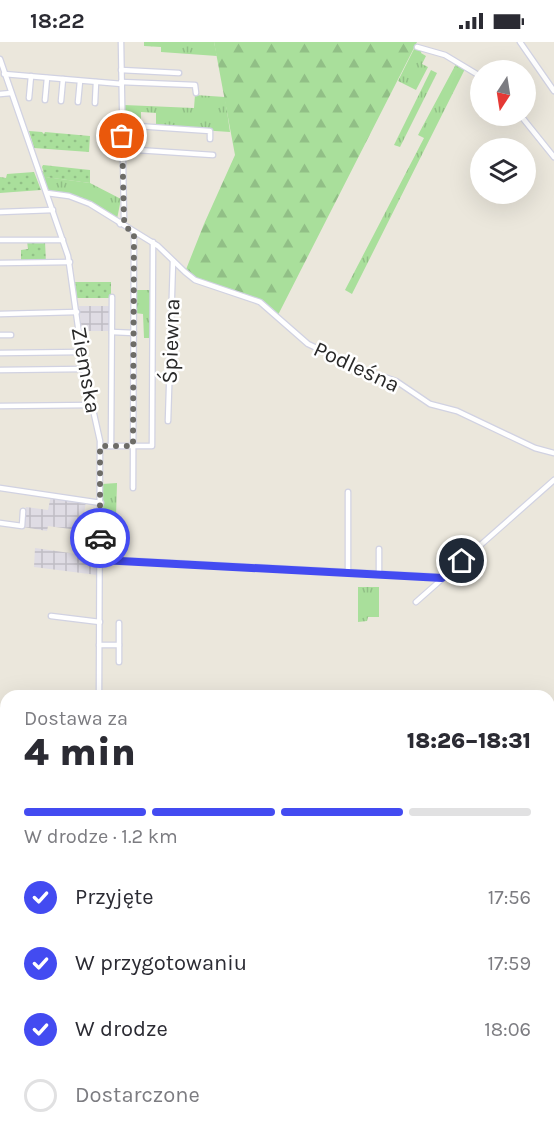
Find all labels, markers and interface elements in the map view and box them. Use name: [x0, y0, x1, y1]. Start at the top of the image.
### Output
text: 18:22: [30, 8, 85, 34]
north arrow: [470, 60, 536, 126]
map controls: [470, 60, 536, 204]
pin: [96, 110, 147, 161]
icon: bag: [105, 119, 138, 152]
button: layers: [470, 138, 536, 204]
street label: Śpiewna: [156, 298, 185, 384]
street label: Ziemska: [66, 325, 106, 416]
street label: Podleśna: [310, 336, 404, 398]
courier: [70, 508, 130, 568]
icon: car: [84, 522, 117, 555]
pin: [436, 535, 487, 586]
icon: home: [445, 544, 478, 577]
text: Dostawa za: [24, 707, 128, 730]
text: 18:26–18:31: [407, 728, 531, 754]
text: 4 min: [24, 729, 136, 775]
text: W drodze · 1.2 km: [24, 825, 178, 848]
icon: check: [24, 881, 57, 914]
text: Przyjęte: [75, 884, 154, 910]
text: 17:56: [488, 886, 531, 909]
icon: check: [24, 947, 57, 980]
text: W przygotowaniu: [75, 950, 247, 976]
text: 17:59: [488, 952, 531, 975]
icon: check: [24, 1013, 57, 1046]
text: W drodze: [75, 1016, 168, 1042]
text: 18:06: [484, 1018, 531, 1041]
text: Dostarczone: [75, 1082, 200, 1108]

